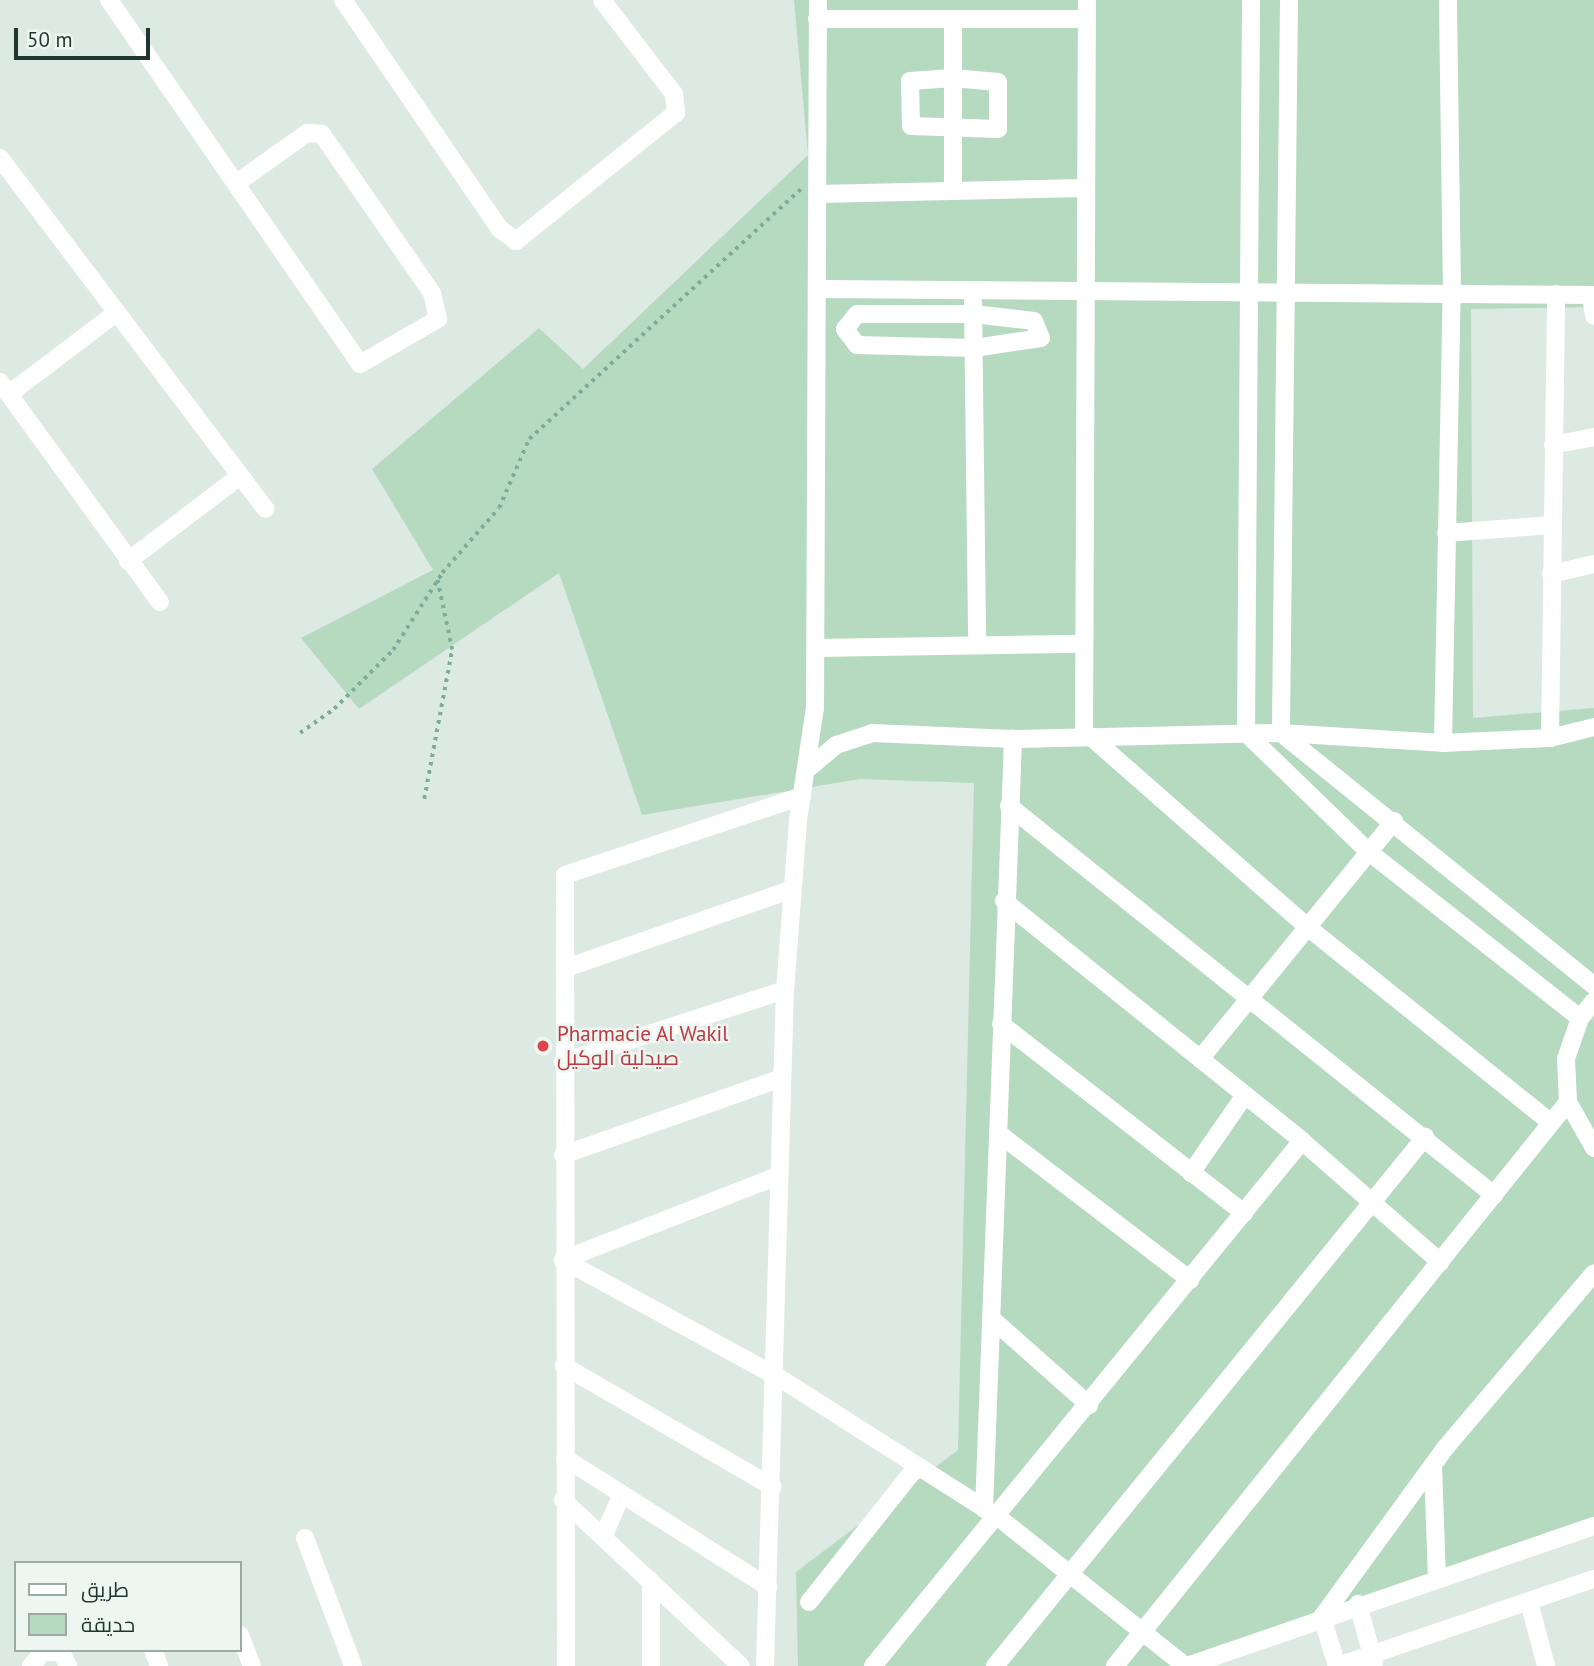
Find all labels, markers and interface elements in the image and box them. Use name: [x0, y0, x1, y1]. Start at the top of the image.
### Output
scale bar: [18, 14, 154, 58]
text: 50 m: [27, 26, 73, 53]
place label: Pharmacie Al Wakil صيدلية الوكيل: [557, 1021, 729, 1071]
marker: Pharmacie Al Wakil صيدلية الوكيل: [535, 1038, 551, 1054]
legend: [14, 1561, 242, 1652]
text: طريق: [81, 1576, 129, 1603]
text: حديقة: [81, 1611, 135, 1638]

